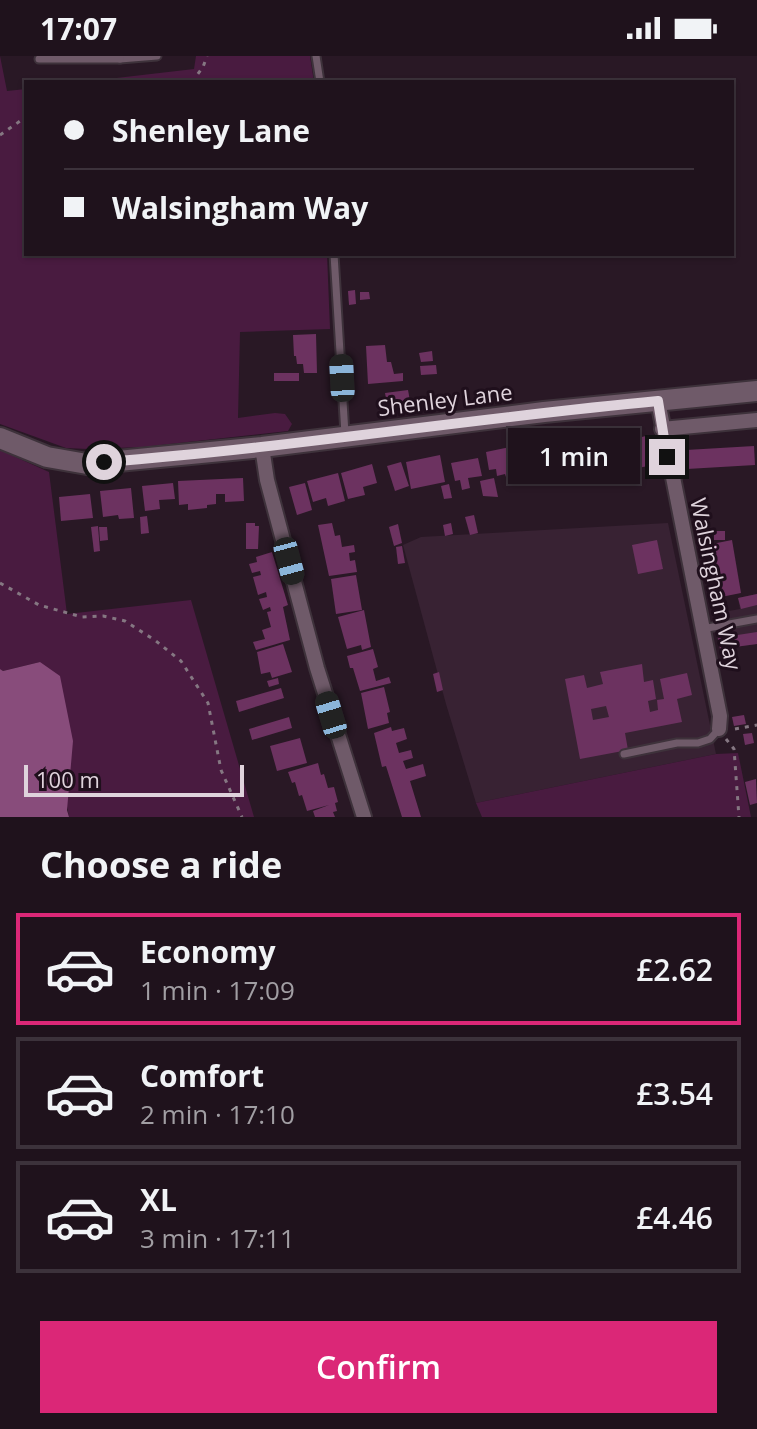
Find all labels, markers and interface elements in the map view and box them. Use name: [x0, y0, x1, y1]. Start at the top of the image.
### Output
text: 17:07: [40, 8, 117, 49]
text: Shenley Lane: [112, 110, 310, 151]
text: Walsingham Way: [112, 187, 368, 228]
car: [329, 353, 355, 403]
street label: Shenley Lane: [376, 376, 514, 422]
callout: 1 min: [507, 429, 639, 485]
text: 1 min: [539, 438, 609, 474]
route end: [649, 439, 685, 475]
route start: [86, 444, 122, 480]
street label: Walsingham Way: [684, 495, 750, 673]
car: [271, 535, 307, 587]
car: [313, 689, 349, 741]
scale bar: [24, 761, 244, 797]
text: 100 m: [36, 764, 100, 794]
text: Choose a ride: [40, 840, 282, 889]
text: Economy: [140, 931, 276, 972]
icon: car: [44, 933, 116, 1005]
text: £2.62: [636, 949, 713, 990]
text: 1 min · 17:09: [140, 972, 295, 1008]
text: Comfort: [140, 1055, 264, 1096]
icon: car: [44, 1057, 116, 1129]
text: £3.54: [636, 1073, 713, 1114]
text: 2 min · 17:10: [140, 1096, 295, 1132]
text: XL: [140, 1179, 177, 1220]
icon: car: [44, 1181, 116, 1253]
text: £4.46: [636, 1197, 713, 1238]
text: 3 min · 17:11: [140, 1220, 295, 1256]
button: Confirm: [40, 1321, 717, 1413]

